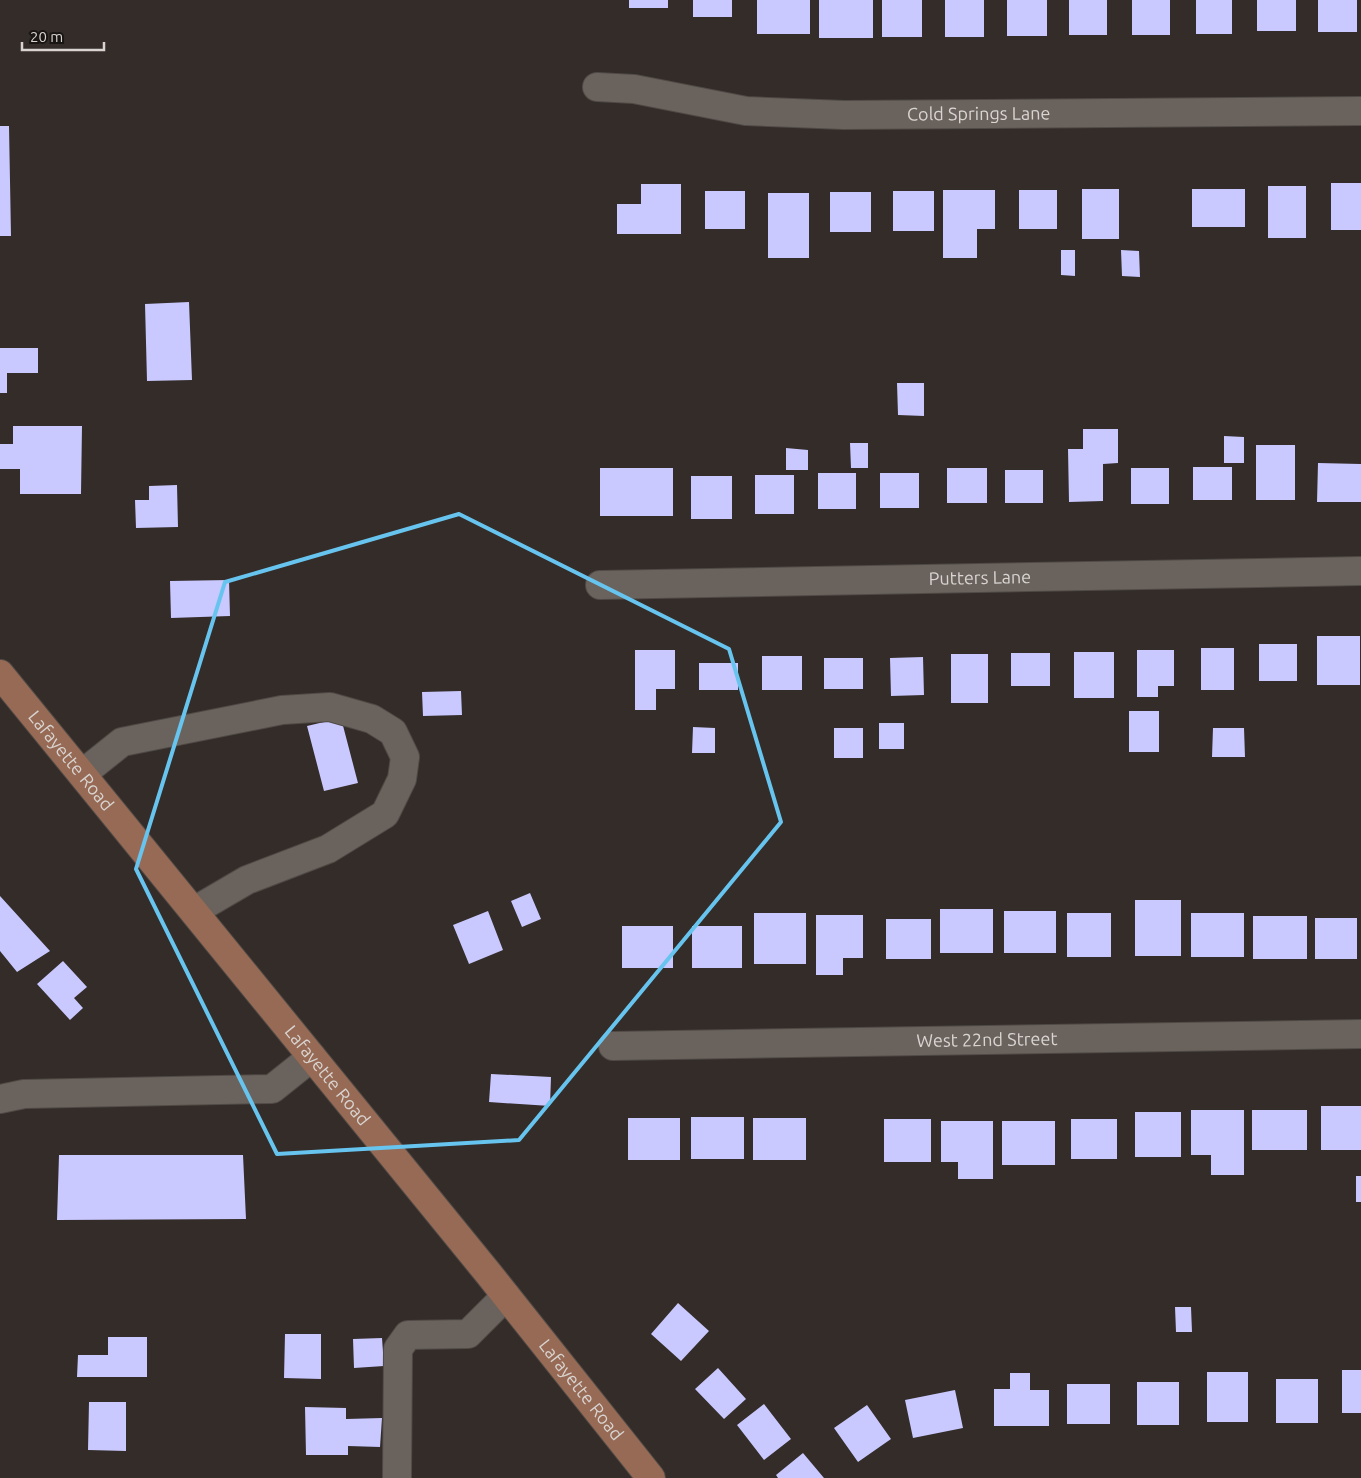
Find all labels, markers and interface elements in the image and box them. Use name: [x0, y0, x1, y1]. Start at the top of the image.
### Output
scale bar: [22, 20, 105, 52]
text: 20 m: [30, 28, 63, 45]
street label: Cold Springs Lane: [907, 102, 1050, 124]
street label: Putters Lane: [928, 566, 1031, 588]
street label: Lafayette Road: [25, 706, 118, 814]
street label: Lafayette Road: [281, 1021, 374, 1129]
street label: West 22nd Street: [916, 1028, 1058, 1050]
street label: Lafayette Road: [536, 1335, 628, 1444]

